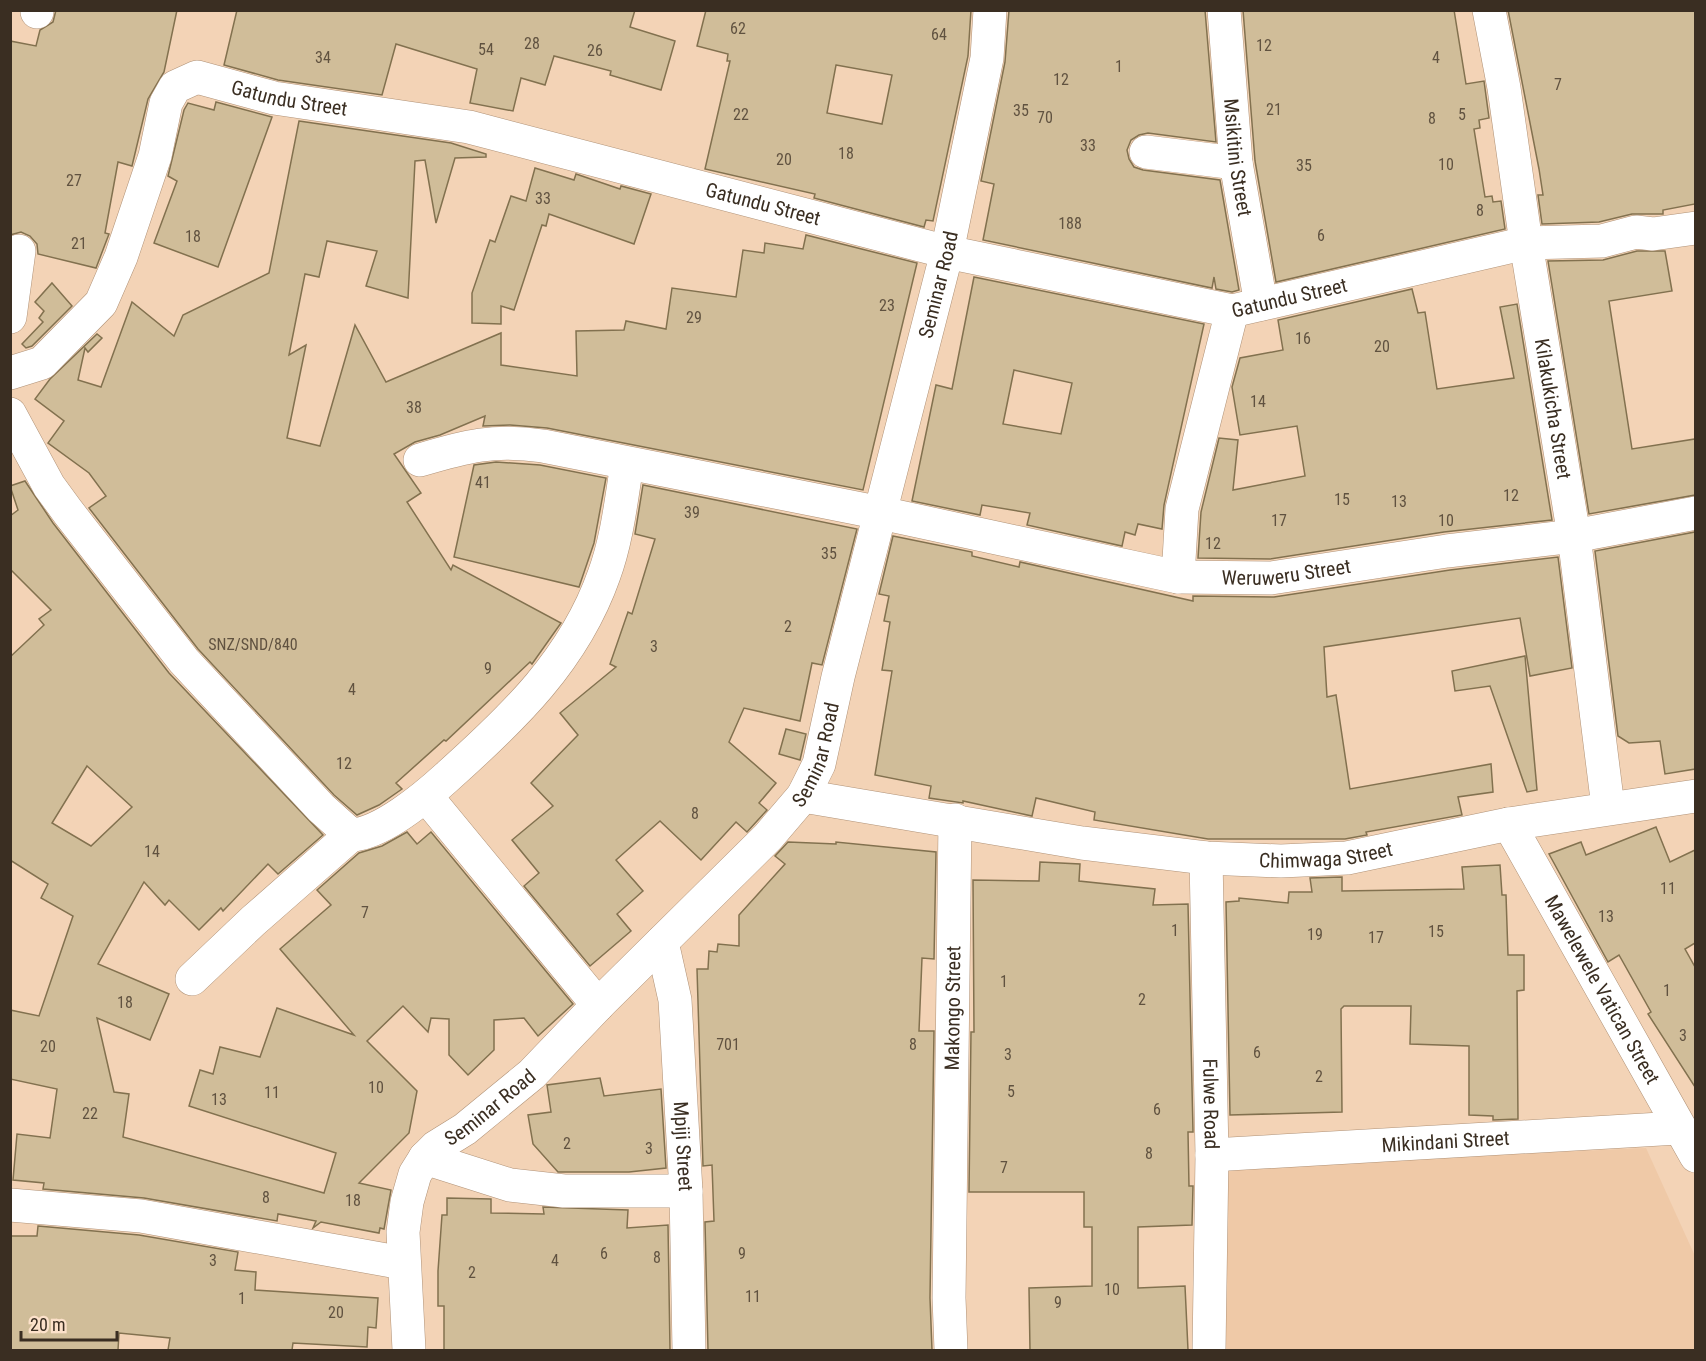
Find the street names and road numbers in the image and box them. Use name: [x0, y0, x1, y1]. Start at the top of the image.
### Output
street label: Gatundu Street: [229, 75, 349, 121]
street label: Msikitini Street: [1219, 97, 1257, 218]
street label: Gatundu Street: [703, 177, 823, 230]
street label: Seminar Road: [913, 229, 963, 341]
street label: Gatundu Street: [1229, 273, 1350, 323]
street label: Kilakukicha Street: [1530, 337, 1576, 481]
street label: Weruweru Street: [1222, 554, 1352, 590]
street label: Seminar Road: [787, 700, 844, 812]
street label: Chimwaga Street: [1259, 837, 1395, 873]
street label: Mawelewele Vatican Street: [1540, 891, 1665, 1088]
street label: Makongo Street: [940, 945, 965, 1071]
street label: Fulwe Road: [1198, 1058, 1224, 1150]
street label: Seminar Road: [440, 1064, 540, 1151]
street label: Mpiji Street: [669, 1101, 698, 1192]
street label: Mikindani Street: [1381, 1126, 1510, 1157]

